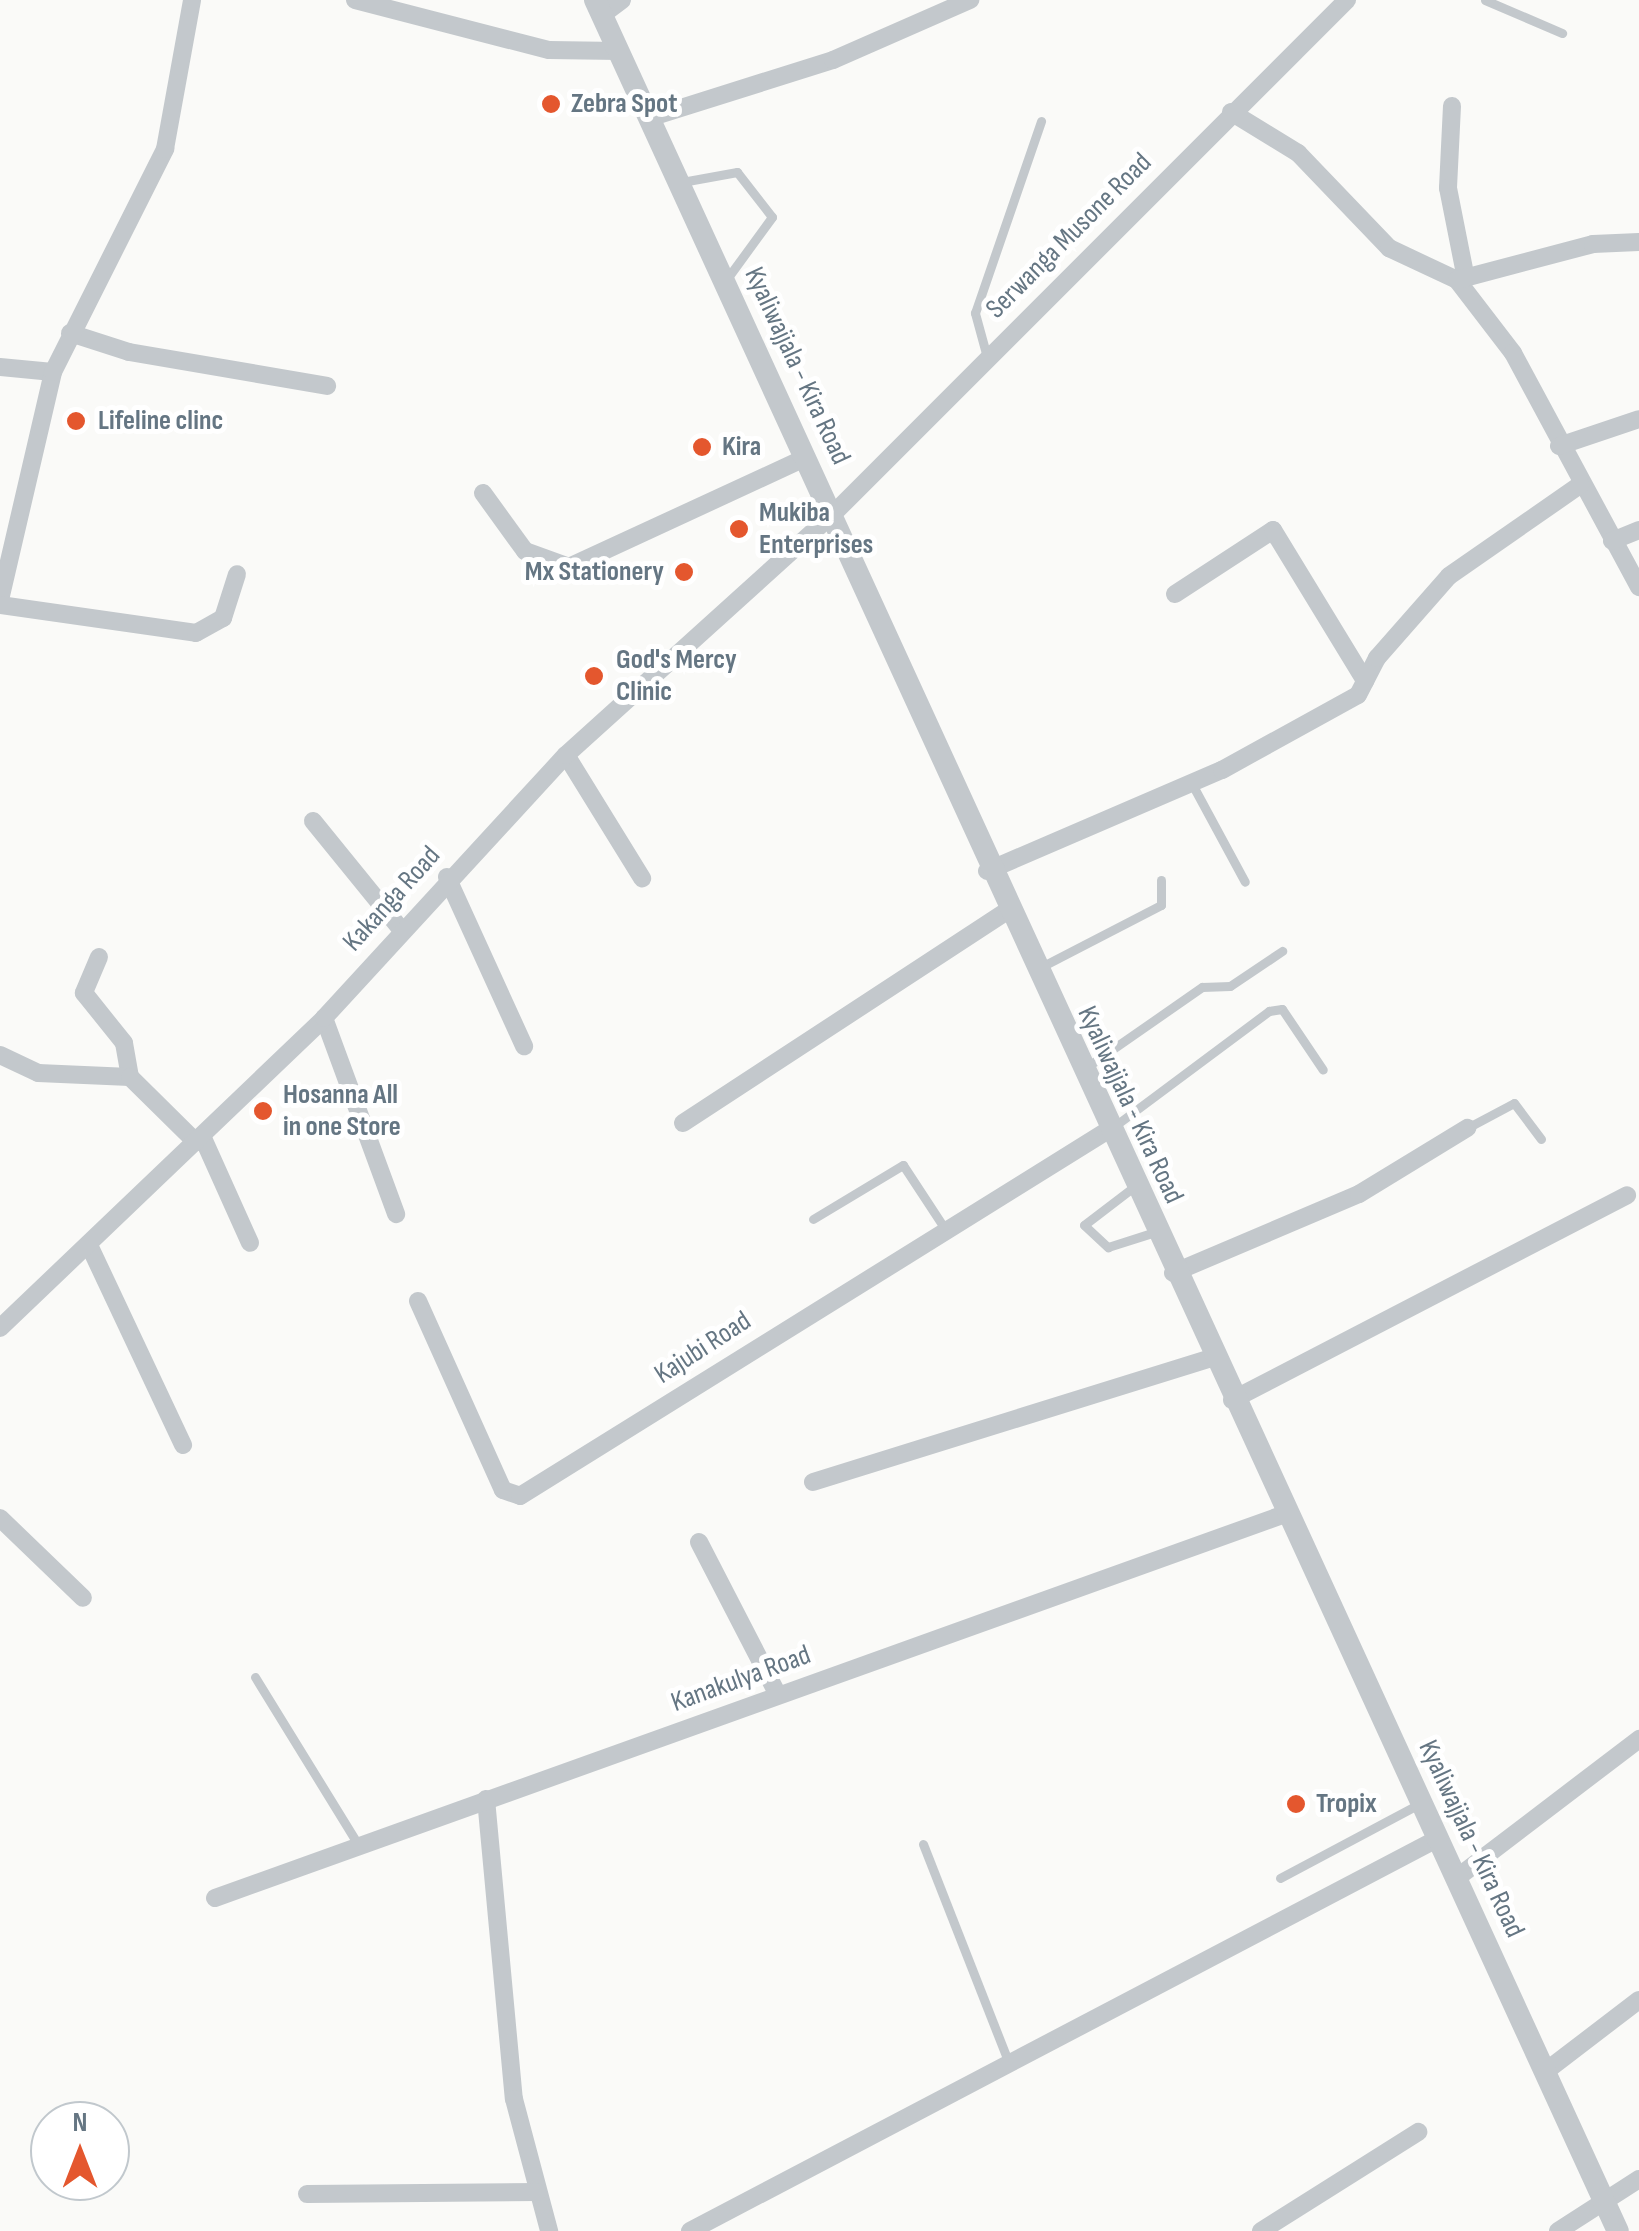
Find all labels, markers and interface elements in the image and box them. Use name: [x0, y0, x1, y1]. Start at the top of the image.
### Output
place label: Zebra Spot: [571, 87, 677, 121]
marker: Zebra Spot: [540, 93, 562, 115]
street label: Serwanga Musone Road: [979, 146, 1159, 326]
street label: Kyaliwajjala - Kira Road: [737, 262, 857, 470]
place label: Lifeline clinc: [98, 404, 223, 438]
marker: Lifeline clinc: [63, 408, 89, 434]
place label: Kira: [722, 430, 761, 464]
marker: Kira: [691, 436, 713, 458]
place label: Mukiba Enterprises: [759, 496, 873, 562]
marker: Mukiba Enterprises: [728, 518, 750, 540]
place label: Mx Stationery: [525, 555, 664, 589]
marker: Mx Stationery: [673, 561, 695, 583]
place label: God's Mercy Clinic: [616, 643, 737, 709]
marker: God's Mercy Clinic: [581, 663, 607, 689]
street label: Kakanga Road: [336, 840, 448, 958]
street label: Kyaliwajjala - Kira Road: [1070, 1001, 1190, 1209]
place label: Hosanna All in one Store: [283, 1078, 401, 1144]
marker: Hosanna All in one Store: [252, 1100, 274, 1122]
street label: Kajubi Road: [649, 1305, 757, 1391]
street label: Kanakulya Road: [667, 1638, 815, 1720]
street label: Kyaliwajjala - Kira Road: [1411, 1735, 1531, 1943]
place label: Tropix: [1316, 1787, 1377, 1821]
marker: Tropix: [1285, 1793, 1307, 1815]
north arrow: [30, 2101, 130, 2201]
text: N: [73, 2106, 87, 2139]

